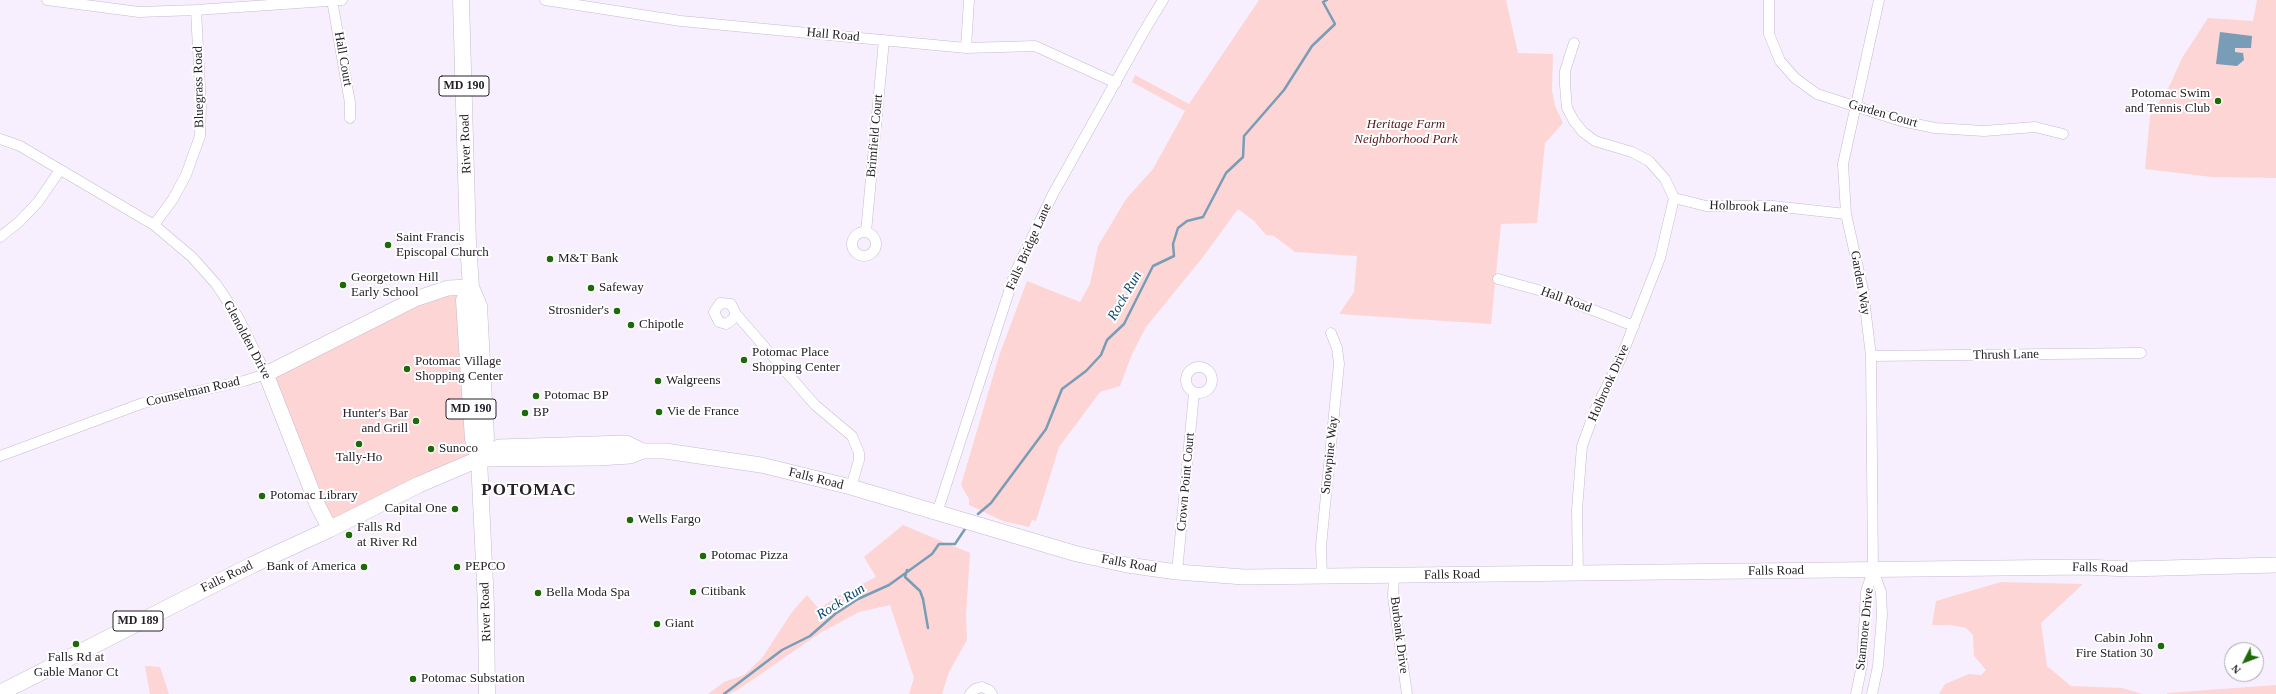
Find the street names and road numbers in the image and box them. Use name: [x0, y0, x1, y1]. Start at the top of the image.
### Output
street label: Hall Road: [806, 25, 860, 45]
street label: Hall Court: [331, 30, 355, 88]
street label: Bluegrass Road: [190, 46, 208, 128]
road number: MD 190: [439, 76, 489, 96]
street label: Brimfield Court: [864, 94, 886, 178]
street label: Garden Court: [1847, 97, 1919, 131]
street label: River Road: [457, 114, 475, 174]
street label: Holbrook Lane: [1709, 198, 1789, 216]
street label: Falls Bridge Lane: [1003, 201, 1055, 293]
street label: Garden Way: [1847, 250, 1873, 316]
street label: Hall Road: [1538, 284, 1594, 316]
street label: Glenolden Drive: [220, 298, 274, 382]
street label: Holbrook Drive: [1585, 342, 1633, 424]
street label: Thrush Lane: [1973, 347, 2039, 363]
street label: Counselman Road: [145, 374, 241, 410]
road number: MD 190: [446, 399, 496, 419]
street label: Snowpine Way: [1318, 415, 1342, 495]
street label: Crown Point Court: [1174, 432, 1198, 532]
street label: Falls Road: [787, 465, 845, 493]
street label: Falls Road: [1100, 551, 1158, 577]
street label: Falls Road: [198, 558, 256, 596]
street label: Falls Road: [2072, 560, 2128, 576]
street label: Falls Road: [1748, 563, 1804, 579]
street label: Falls Road: [1424, 567, 1480, 583]
street label: River Road: [477, 582, 495, 642]
street label: Stanmore Drive: [1853, 587, 1877, 671]
street label: Burbank Drive: [1387, 596, 1411, 674]
road number: MD 189: [113, 611, 163, 631]

